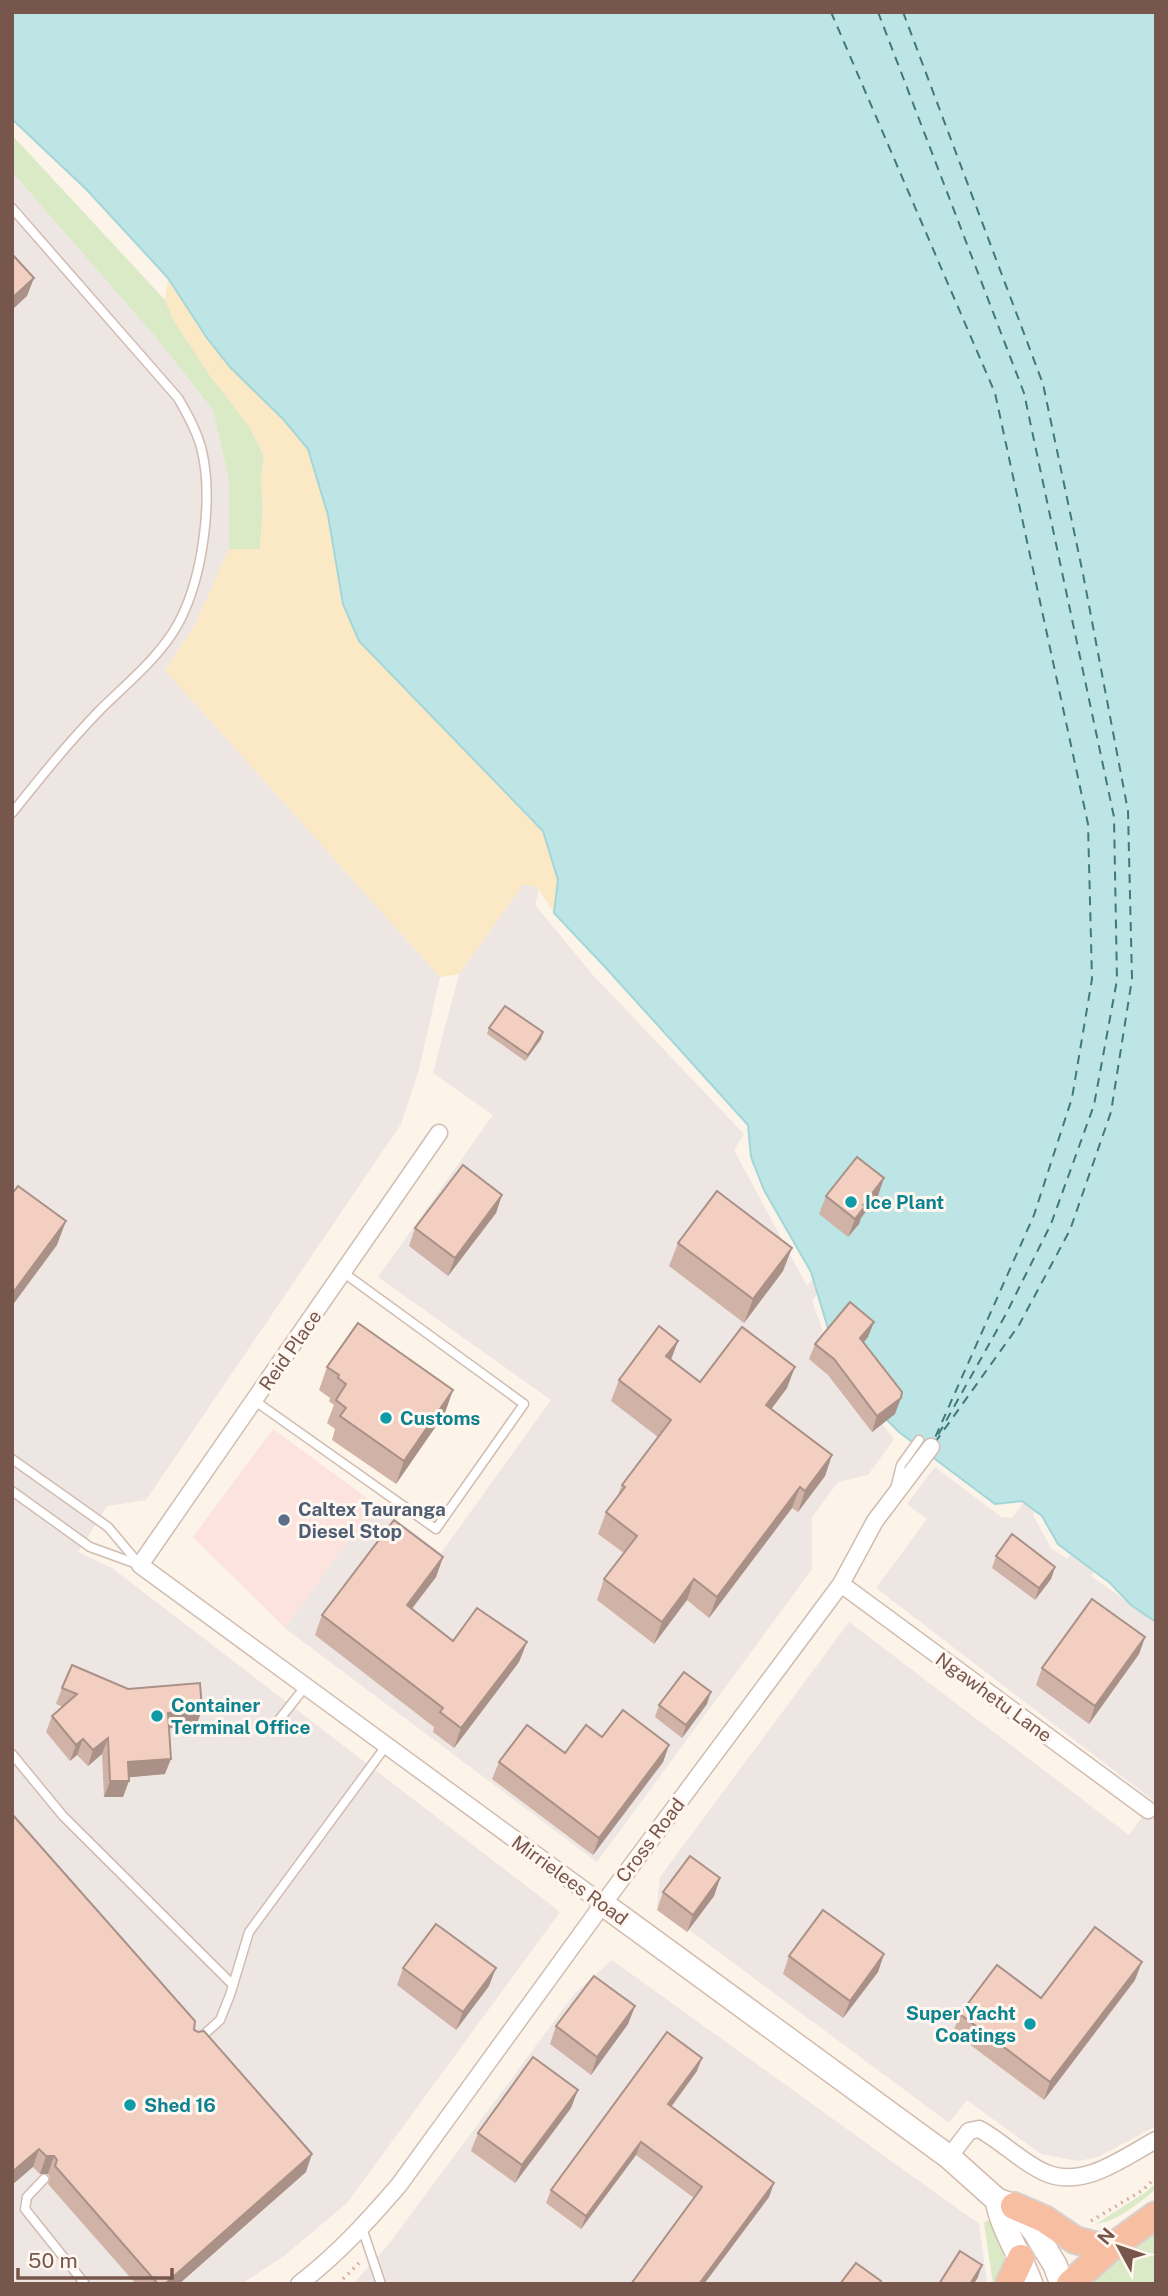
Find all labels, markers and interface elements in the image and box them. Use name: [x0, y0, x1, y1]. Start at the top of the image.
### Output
place label: Ice Plant: [865, 1191, 944, 1213]
marker: Ice Plant: [843, 1194, 859, 1210]
street label: Reid Place: [254, 1305, 326, 1395]
place label: Customs: [400, 1407, 480, 1429]
marker: Customs: [378, 1410, 394, 1426]
place label: Caltex Tauranga Diesel Stop: [298, 1498, 446, 1542]
marker: Caltex Tauranga Diesel Stop: [276, 1512, 292, 1528]
street label: Ngawhetu Lane: [932, 1648, 1056, 1746]
place label: Container Terminal Office: [171, 1694, 310, 1738]
marker: Container Terminal Office: [149, 1708, 165, 1724]
street label: Cross Road: [611, 1794, 689, 1886]
street label: Mirrielees Road: [508, 1831, 632, 1929]
place label: Super Yacht Coatings: [906, 2002, 1016, 2046]
marker: Super Yacht Coatings: [1022, 2016, 1038, 2032]
place label: Shed 16: [144, 2094, 216, 2116]
marker: Shed 16: [122, 2097, 138, 2113]
north arrow: [1084, 2212, 1154, 2282]
text: N: [1093, 2223, 1119, 2249]
scale bar: [18, 2236, 172, 2280]
text: 50 m: [28, 2248, 78, 2273]

